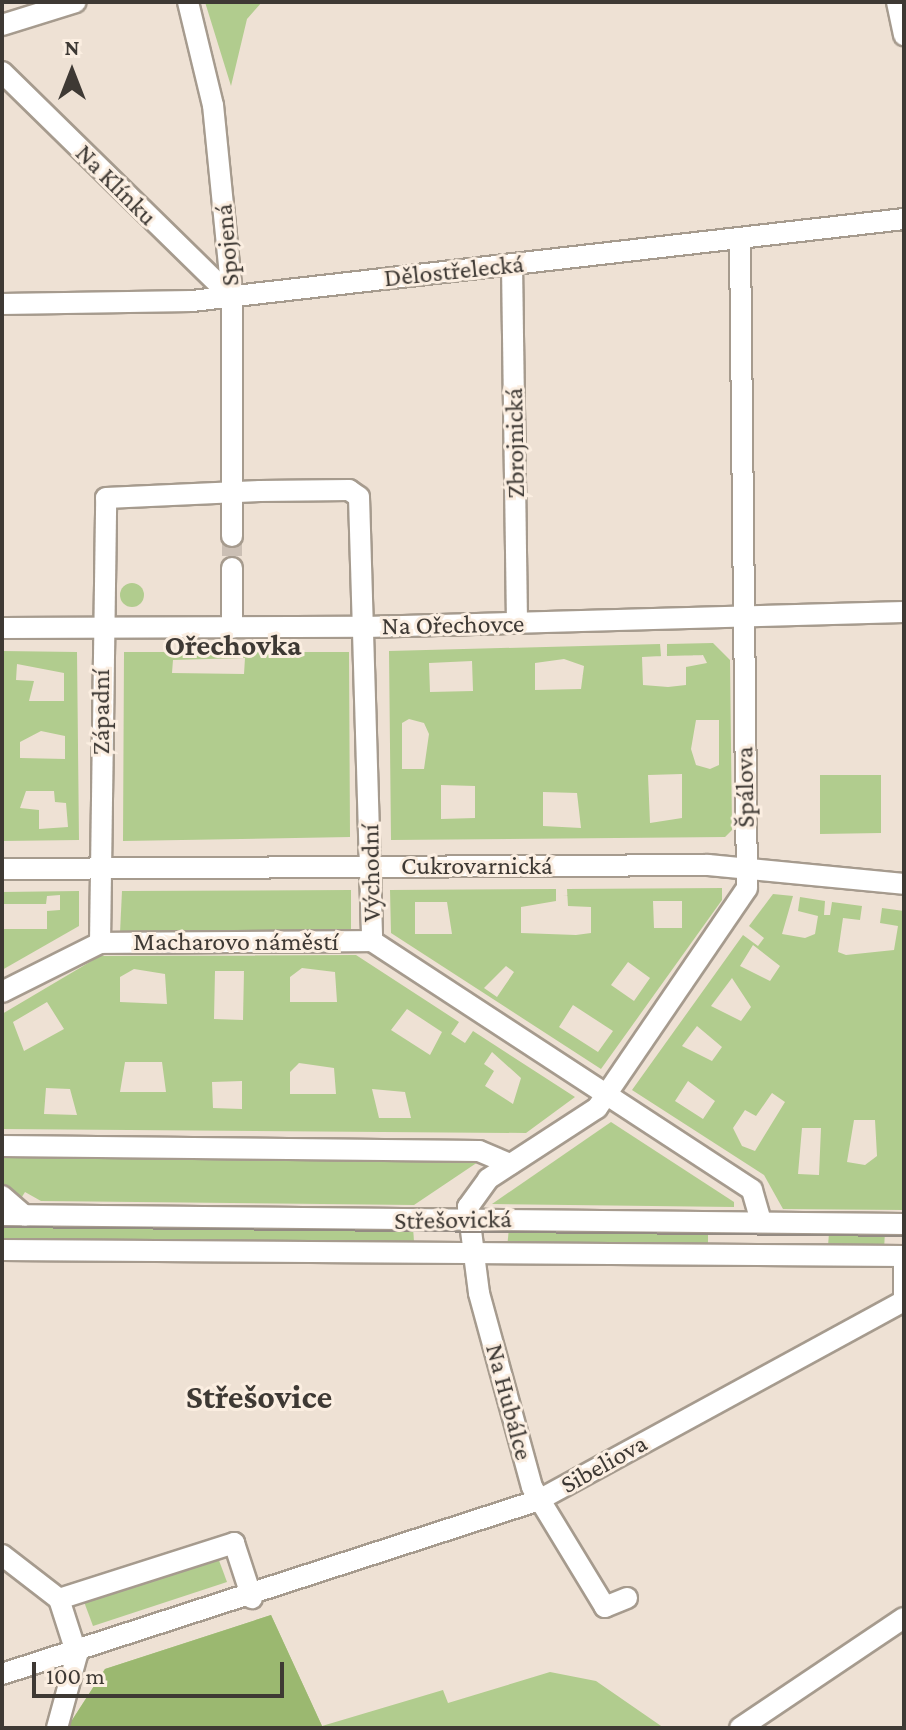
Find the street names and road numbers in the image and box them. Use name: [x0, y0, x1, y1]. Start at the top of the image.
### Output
street label: Na Klínku: [69, 138, 163, 232]
street label: Spojená: [208, 203, 246, 287]
street label: Dělostřelecká: [382, 248, 526, 294]
street label: Zbrojnická: [498, 387, 532, 499]
street label: Na Ořechovce: [381, 608, 525, 642]
street label: Západní: [85, 669, 117, 755]
street label: Špálova: [729, 746, 761, 828]
street label: Východní: [355, 824, 387, 922]
street label: Cukrovarnická: [401, 850, 553, 882]
street label: Macharovo náměstí: [133, 926, 339, 958]
street label: Střešovická: [394, 1203, 512, 1237]
street label: Na Hubálce: [479, 1340, 539, 1464]
street label: Sibeliova: [555, 1428, 653, 1500]

